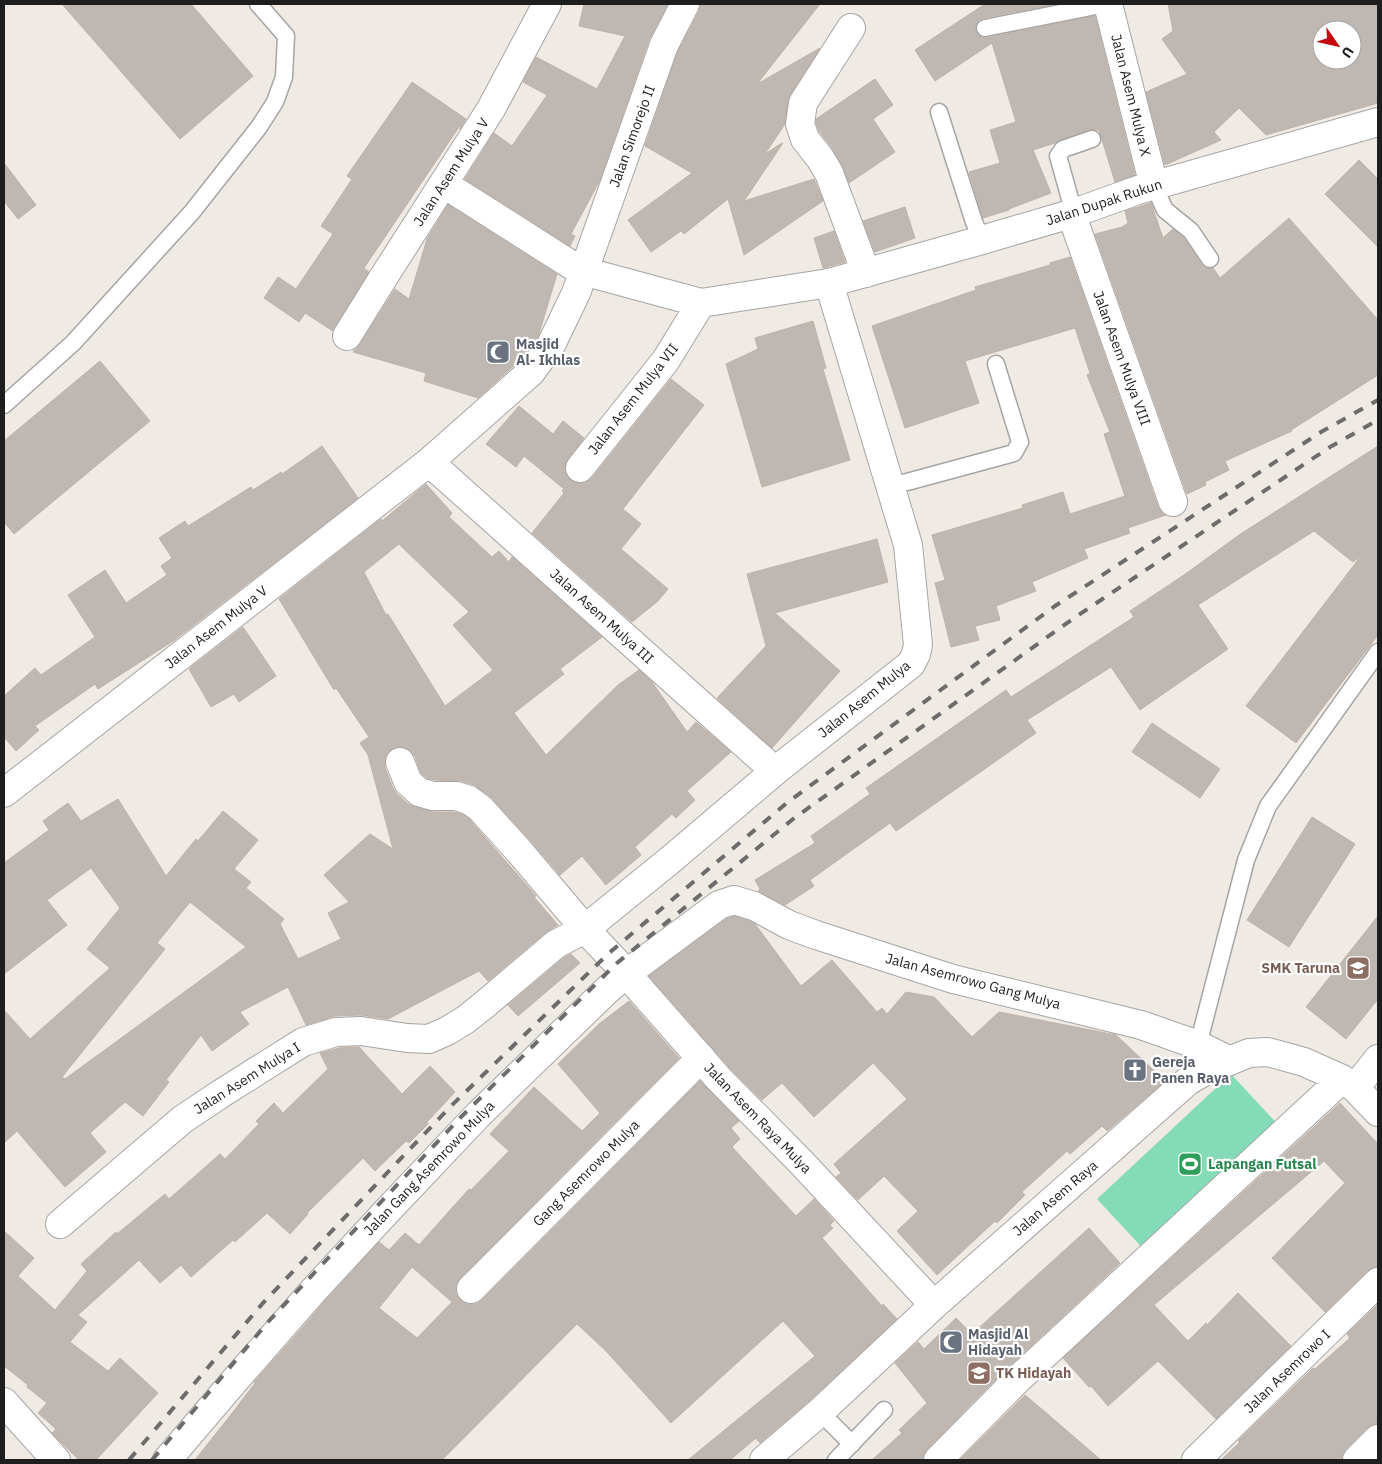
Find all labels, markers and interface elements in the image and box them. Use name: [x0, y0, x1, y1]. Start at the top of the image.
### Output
north arrow: [1312, 20, 1362, 70]
street label: Jalan Asem Mulya X: [1107, 32, 1155, 158]
text: U: [1338, 43, 1358, 61]
street label: Jalan Simorejo II: [605, 82, 659, 190]
street label: Jalan Asem Mulya V: [409, 114, 493, 229]
street label: Jalan Dupak Rukun: [1044, 175, 1164, 229]
street label: Jalan Asem Mulya VIII: [1089, 288, 1155, 428]
place label: Masjid Al- Ikhlas: [516, 335, 580, 369]
mosque icon: Masjid Al- Ikhlas: [485, 339, 511, 365]
street label: Jalan Asem Mulya VII: [584, 340, 682, 458]
street label: Jalan Asem Mulya III: [546, 565, 658, 667]
street label: Jalan Asem Mulya V: [161, 581, 271, 673]
street label: Jalan Asem Mulya: [814, 656, 914, 742]
street label: Jalan Asemrowo Gang Mulya: [883, 949, 1063, 1013]
school or university icon: SMK Taruna: [1345, 955, 1371, 981]
place label: SMK Taruna: [1261, 959, 1340, 977]
street label: Jalan Asem Mulya I: [190, 1038, 304, 1118]
place label: Gereja Panen Raya: [1152, 1053, 1229, 1087]
church icon: Gereja Panen Raya: [1122, 1057, 1148, 1083]
street label: Jalan Asem Raya Mulya: [700, 1059, 816, 1178]
street label: Jalan Gang Asemrowo Mulya: [360, 1096, 499, 1239]
street label: Gang Asemrowo Mulya: [529, 1116, 643, 1230]
sports icon: Lapangan Futsal: [1177, 1151, 1203, 1177]
place label: Lapangan Futsal: [1208, 1155, 1316, 1173]
street label: Jalan Asem Raya: [1009, 1156, 1102, 1240]
place label: Masjid Al Hidayah: [968, 1325, 1028, 1359]
street label: Jalan Asemrowo I: [1240, 1325, 1334, 1417]
mosque icon: Masjid Al Hidayah: [938, 1329, 964, 1355]
school or university icon: TK Hidayah: [966, 1360, 992, 1386]
place label: TK Hidayah: [996, 1364, 1071, 1382]

